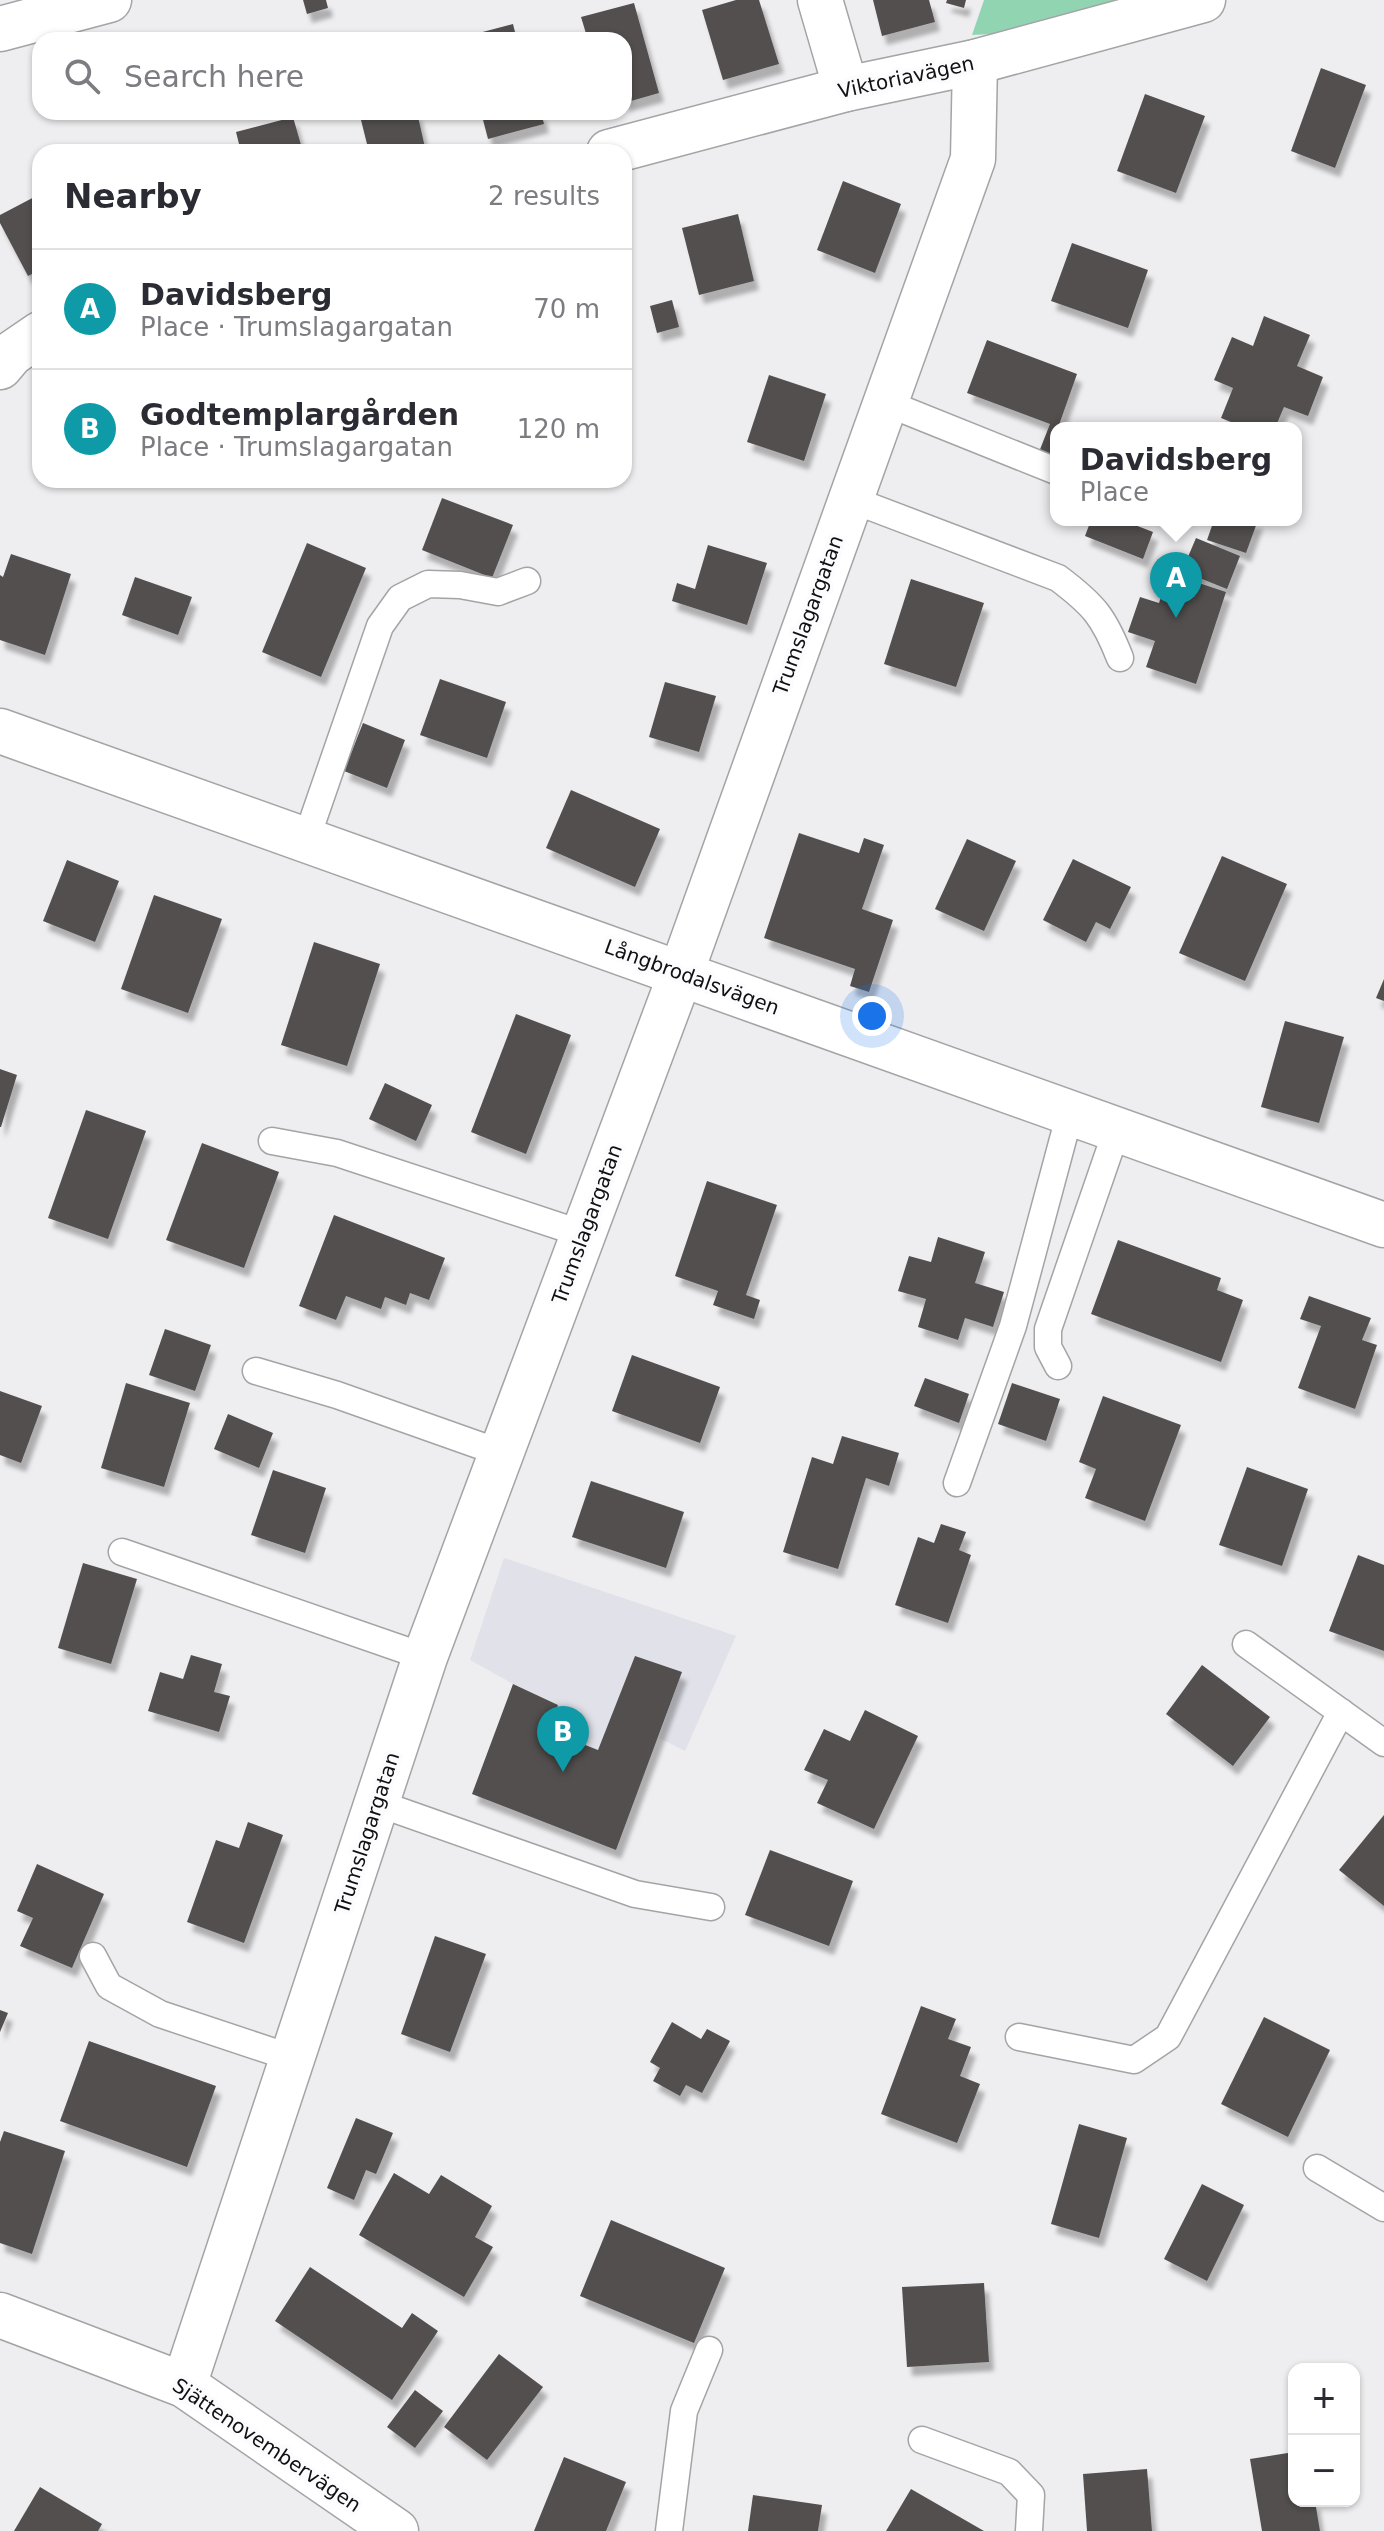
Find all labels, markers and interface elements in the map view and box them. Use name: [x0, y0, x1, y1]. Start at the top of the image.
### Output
search box: [32, 32, 632, 120]
street label: Viktoriavägen: [836, 51, 976, 103]
icon: search: [60, 54, 104, 98]
text: Search here: [124, 59, 304, 94]
text: Nearby: [64, 176, 202, 216]
text: 2 results: [488, 181, 600, 211]
text: Davidsberg: [140, 277, 332, 312]
text: A: [80, 294, 100, 324]
text: 70 m: [533, 294, 600, 324]
text: Place · Trumslagargatan: [140, 312, 453, 342]
text: Godtemplargården: [140, 397, 459, 432]
text: B: [80, 414, 100, 444]
text: 120 m: [517, 414, 600, 444]
popup: [1050, 422, 1302, 526]
text: Place · Trumslagargatan: [140, 432, 453, 462]
text: Davidsberg: [1080, 442, 1272, 477]
text: Place: [1080, 477, 1149, 507]
street label: Trumslagargatan: [768, 532, 848, 699]
pin: A: [1150, 552, 1202, 618]
street label: Långbrodalsvägen: [601, 934, 783, 1020]
your location: [852, 996, 892, 1036]
street label: Trumslagargatan: [547, 1141, 627, 1308]
pin: B: [537, 1706, 589, 1772]
street label: Trumslagargatan: [329, 1749, 404, 1918]
map controls: [1288, 2363, 1360, 2507]
button: +: [1288, 2363, 1360, 2435]
street label: Sjättenovembervägen: [168, 2373, 366, 2517]
button: −: [1288, 2435, 1360, 2507]

